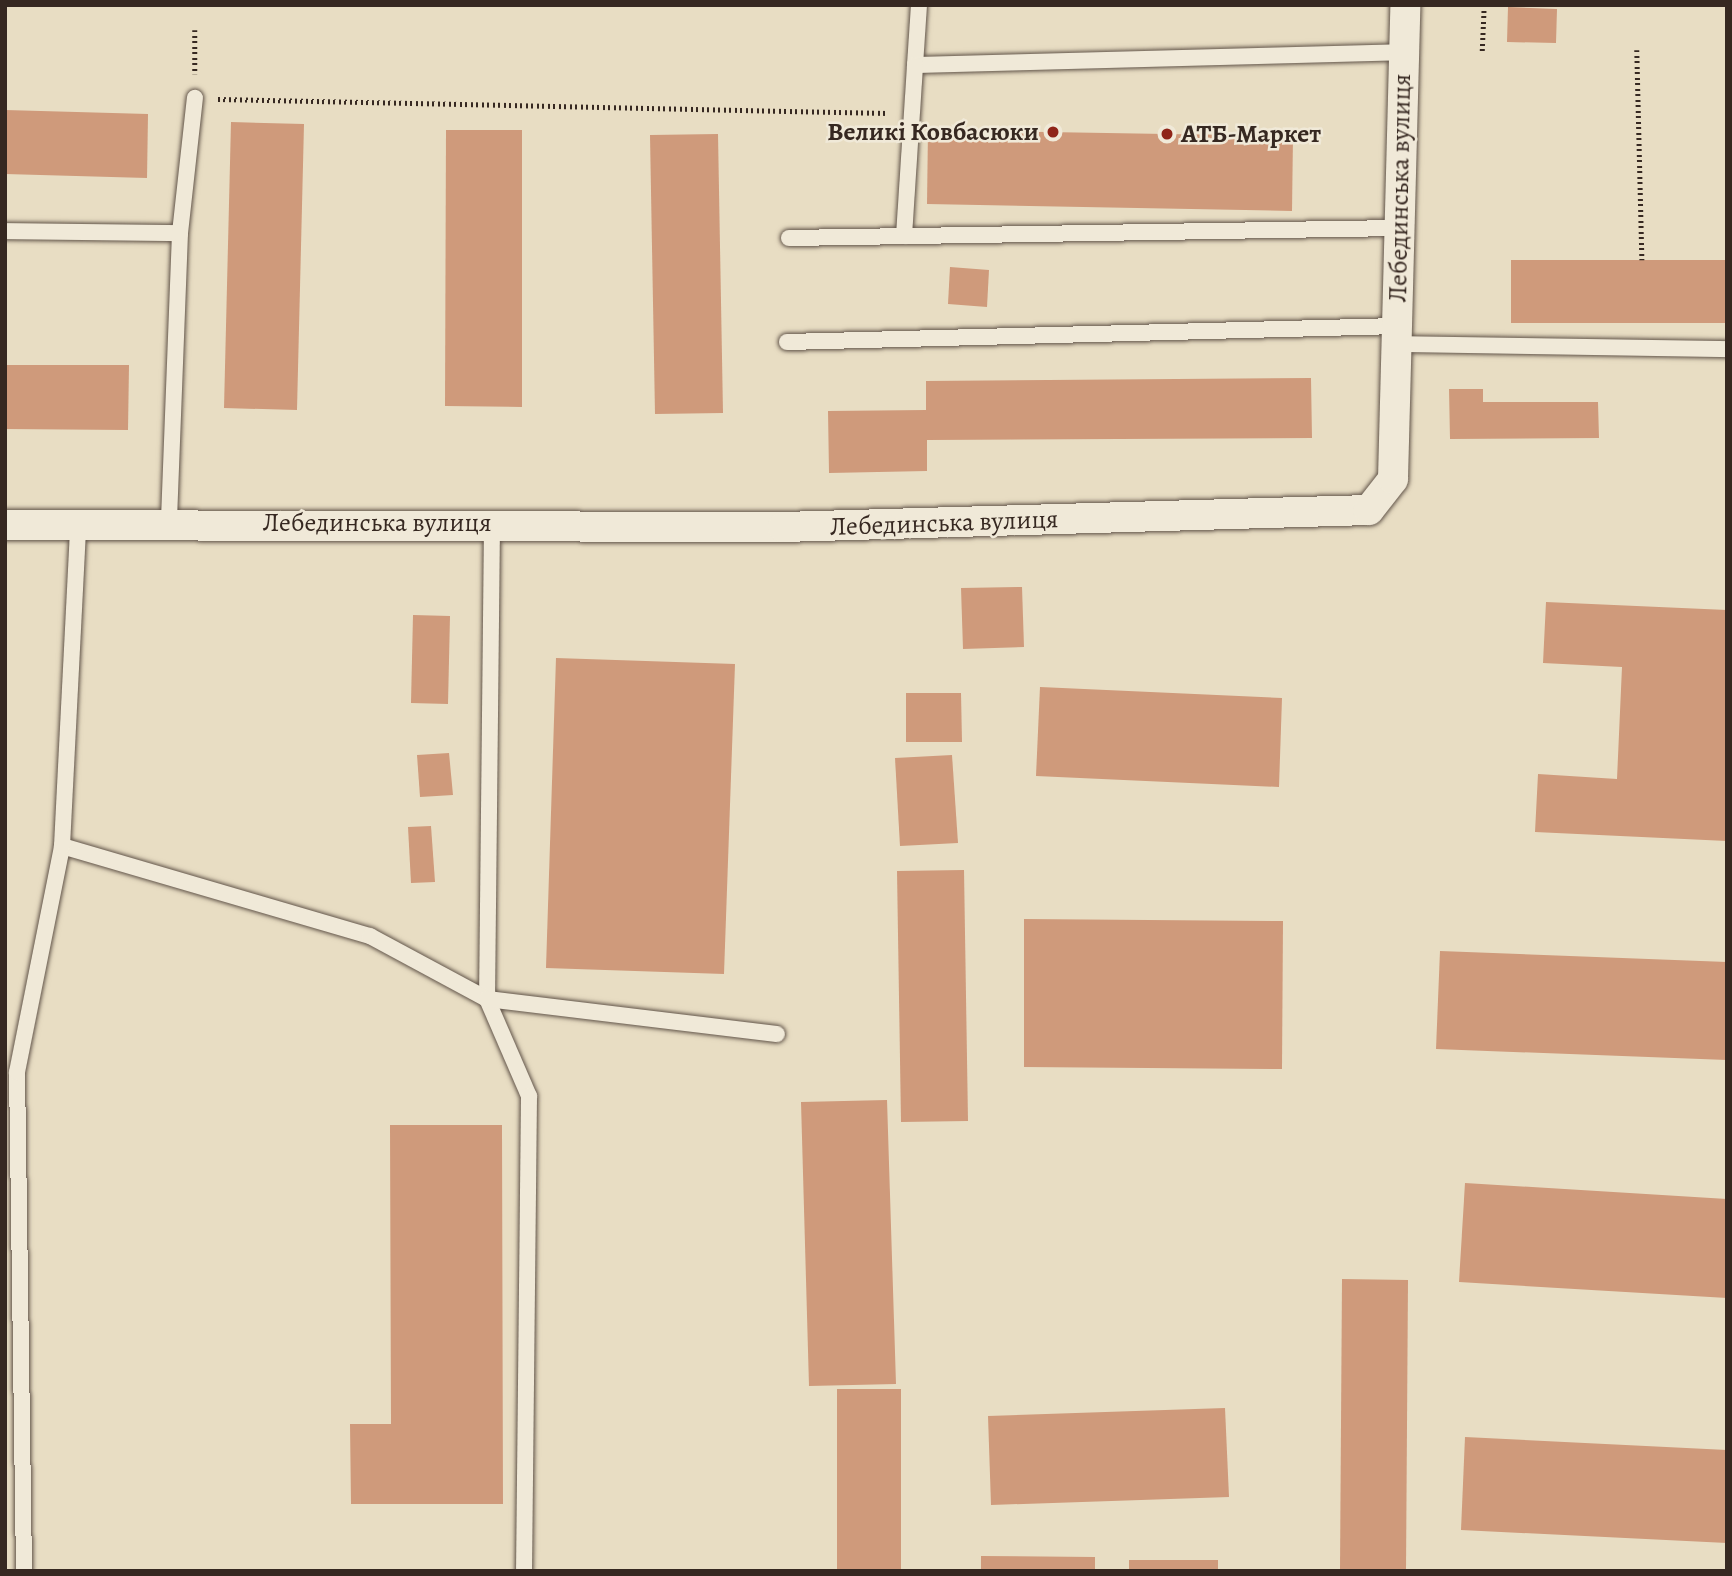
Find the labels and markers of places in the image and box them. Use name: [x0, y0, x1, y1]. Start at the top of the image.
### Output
place label: Великі Ковбасюки: [827, 116, 1039, 148]
place label: АТБ-Маркет: [1181, 118, 1321, 150]
marker: Великі Ковбасюки: [1045, 124, 1061, 140]
marker: АТБ-Маркет: [1159, 126, 1175, 142]

